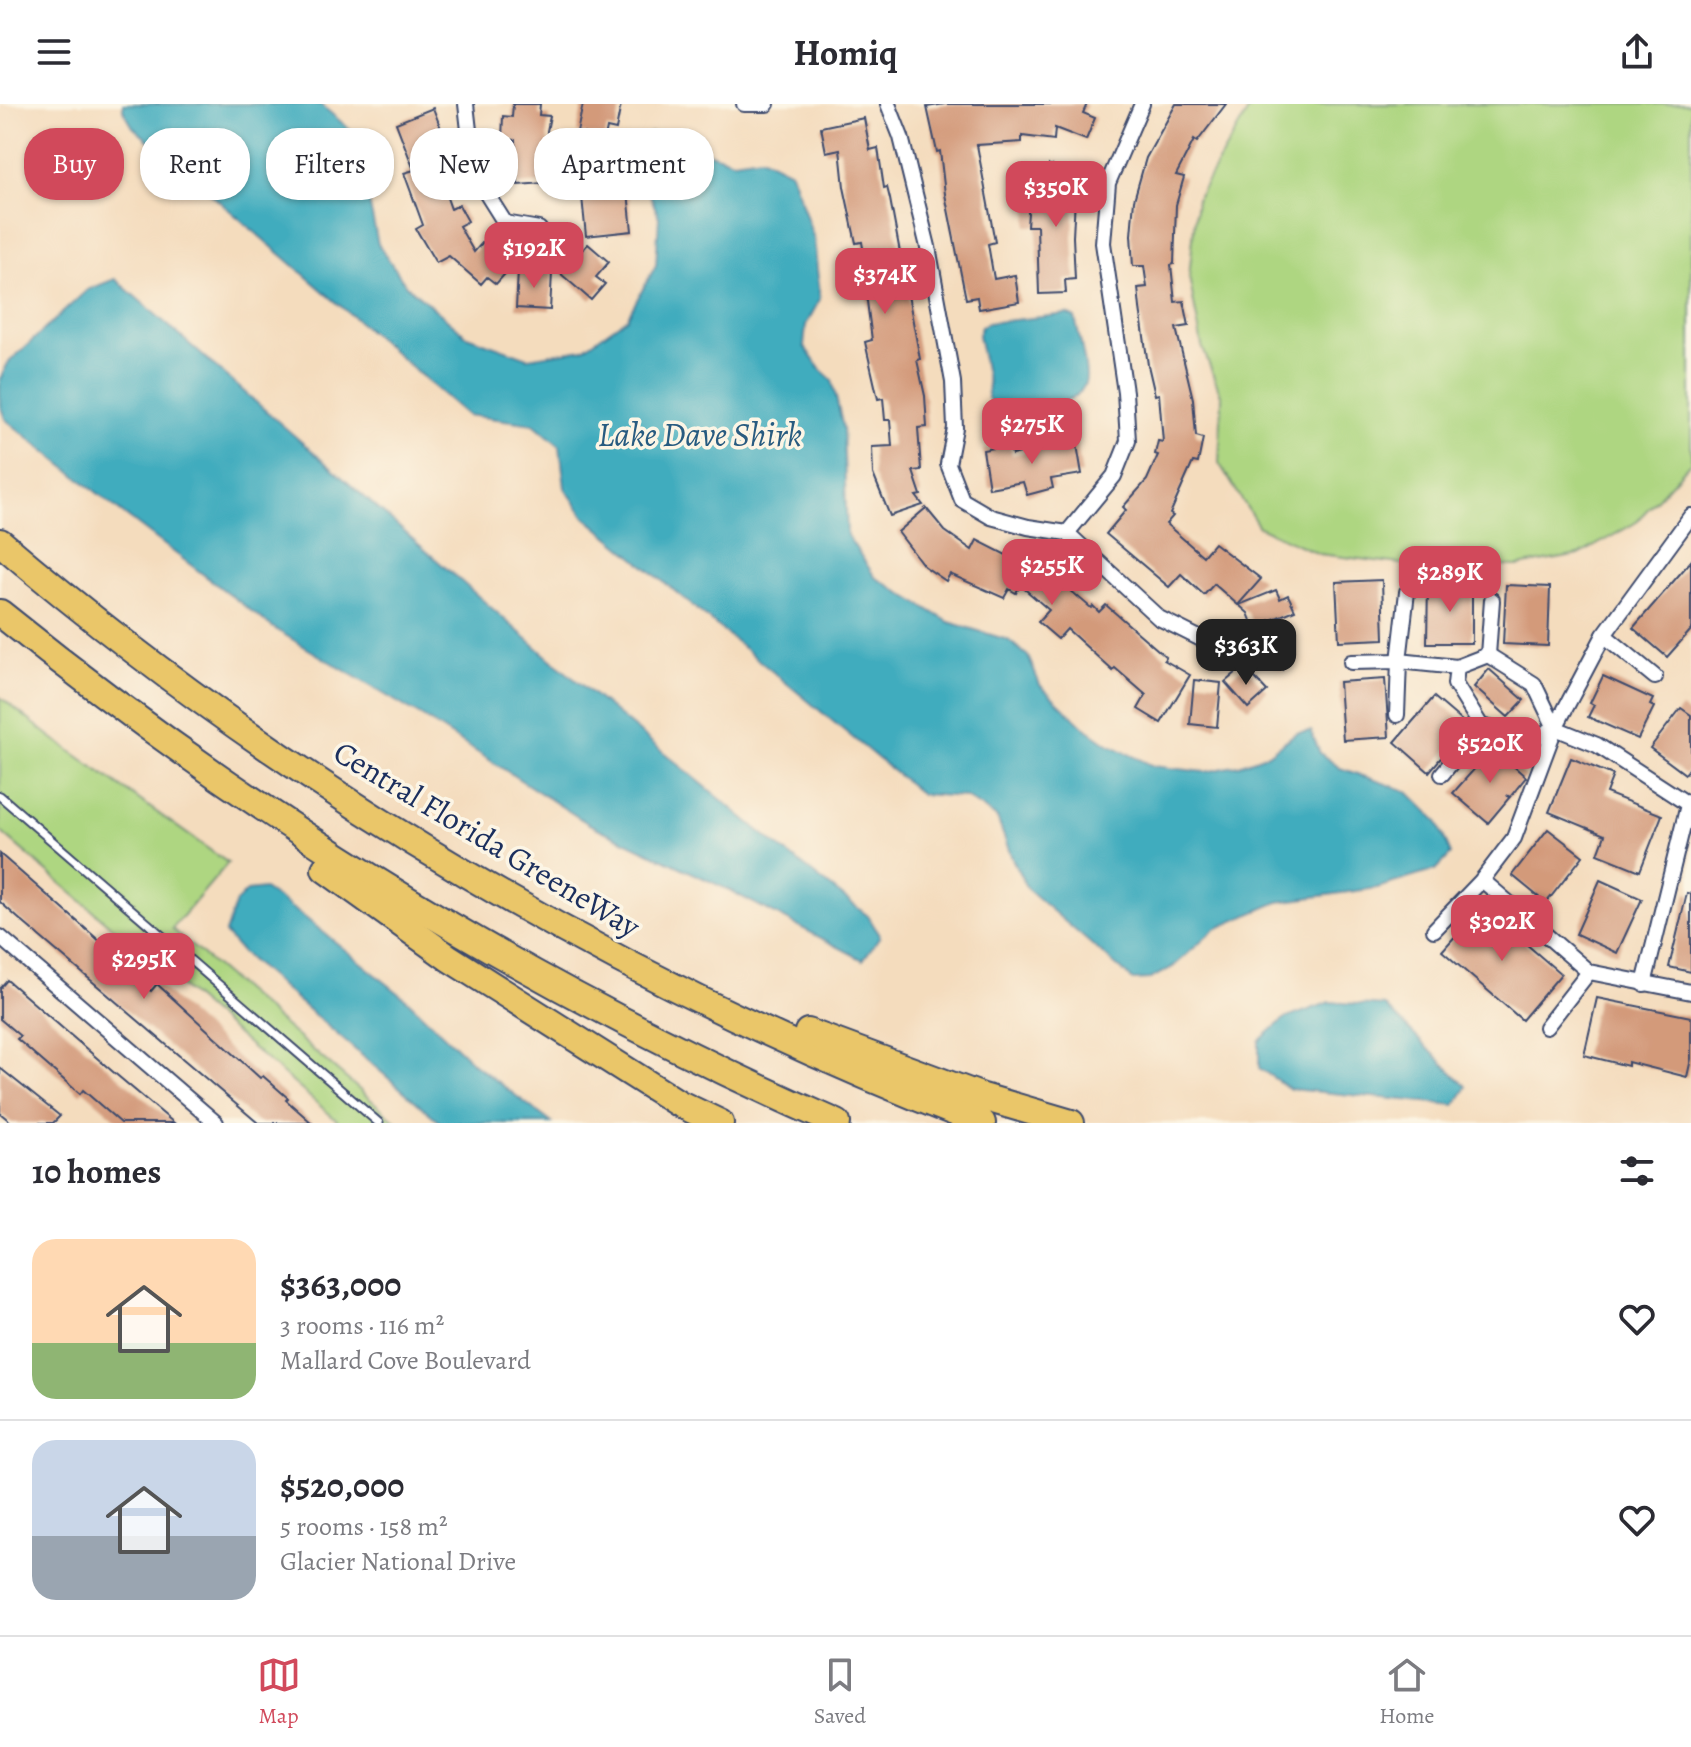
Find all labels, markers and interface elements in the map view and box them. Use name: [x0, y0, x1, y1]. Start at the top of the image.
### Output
text: Homiq: [793, 28, 898, 77]
icon: menu: [32, 30, 76, 74]
icon: share: [1615, 30, 1659, 74]
chip: Buy: [24, 128, 124, 200]
chip: Rent: [140, 128, 250, 200]
chip: Filters: [266, 128, 394, 200]
chip: New: [410, 128, 518, 200]
chip: Apartment: [534, 128, 714, 200]
pin: $350K: [1000, 161, 1112, 229]
text: $350K: [1024, 169, 1088, 204]
pin: $192K: [478, 222, 590, 290]
text: $192K: [502, 230, 566, 265]
pin: $374K: [829, 248, 941, 316]
text: $374K: [853, 256, 917, 291]
pin: $275K: [976, 398, 1088, 466]
text: $275K: [1000, 406, 1064, 441]
water label: Lake Dave Shirk: [598, 411, 802, 458]
pin: $255K: [996, 539, 1108, 607]
pin: $289K: [1394, 546, 1506, 614]
text: $255K: [1020, 547, 1084, 582]
text: $289K: [1417, 554, 1483, 589]
pin: $363K: [1190, 619, 1302, 687]
text: $363K: [1214, 627, 1278, 662]
pin: $520K: [1434, 717, 1546, 785]
text: $520K: [1457, 725, 1523, 760]
street label: Central Florida GreeneWay: [325, 730, 649, 948]
pin: $302K: [1446, 895, 1558, 963]
text: $302K: [1469, 903, 1535, 938]
pin: $295K: [88, 933, 200, 1001]
text: $295K: [112, 941, 176, 976]
text: 10 homes: [32, 1148, 161, 1195]
icon: filters: [1615, 1149, 1659, 1193]
text: $363,000: [280, 1261, 401, 1308]
icon: home: [96, 1271, 192, 1367]
icon: heart: [1615, 1297, 1659, 1341]
text: 3 rooms · 116 m²: [280, 1308, 444, 1343]
text: Mallard Cove Boulevard: [280, 1343, 531, 1378]
text: $520,000: [280, 1462, 404, 1509]
icon: home: [96, 1472, 192, 1568]
icon: heart: [1615, 1498, 1659, 1542]
text: 5 rooms · 158 m²: [280, 1509, 447, 1544]
text: Glacier National Drive: [280, 1544, 516, 1579]
tab: Map: [257, 1653, 301, 1731]
tab: Saved: [814, 1653, 866, 1731]
tab: Home: [1379, 1653, 1434, 1731]

